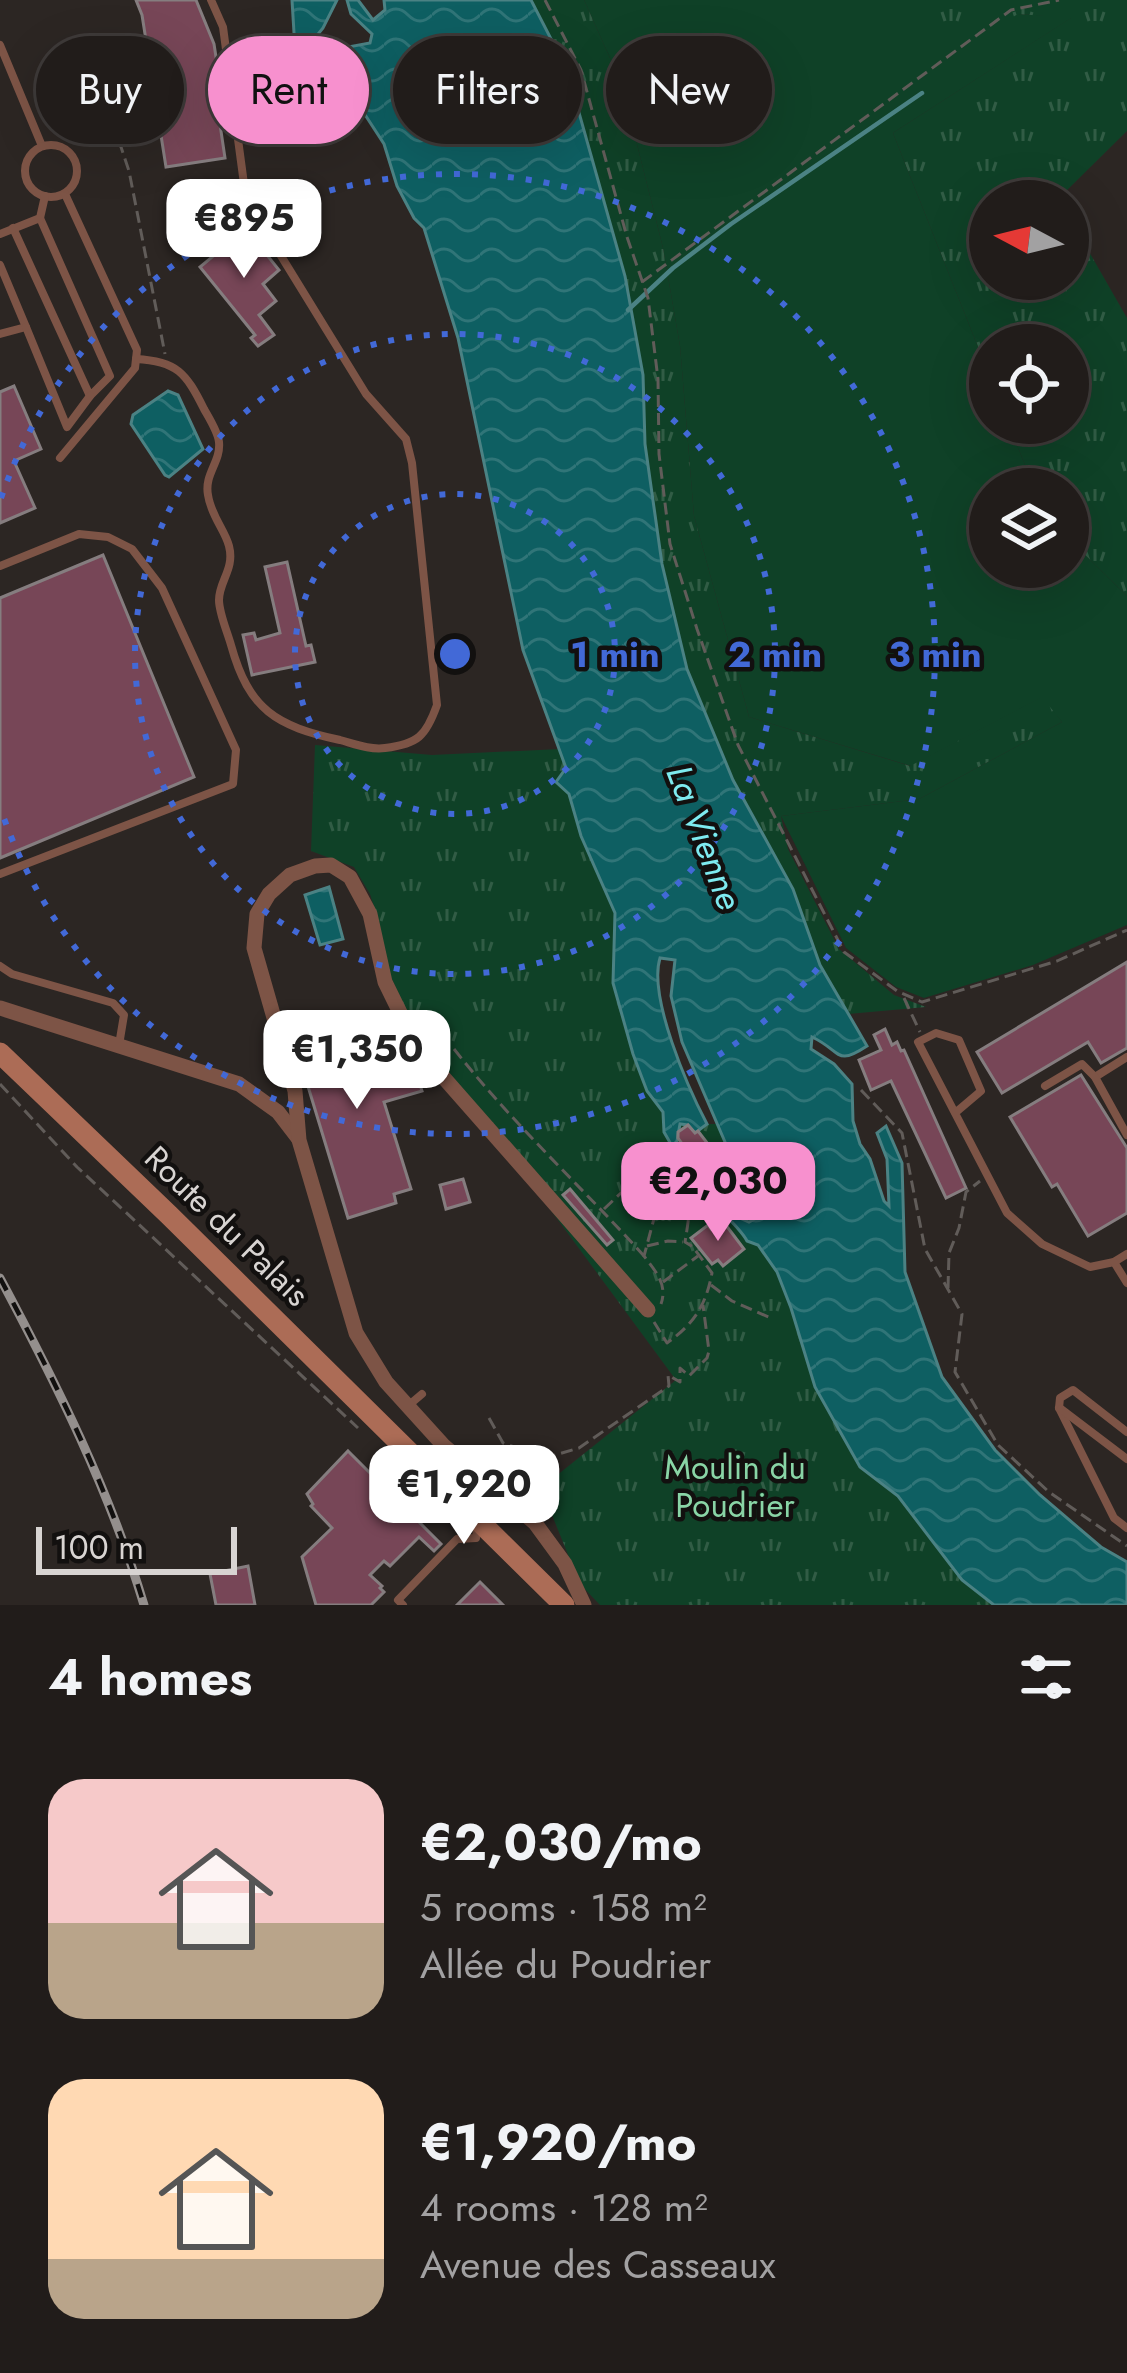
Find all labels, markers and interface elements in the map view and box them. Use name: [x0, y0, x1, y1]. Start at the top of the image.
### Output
chip: Buy: [36, 36, 184, 144]
chip: Rent: [208, 36, 369, 144]
chip: Filters: [393, 36, 582, 144]
chip: New: [606, 36, 772, 144]
pin: €895: [173, 179, 315, 281]
north arrow: [969, 180, 1089, 300]
map controls: [969, 180, 1089, 588]
text: €895: [193, 189, 295, 246]
button: locate: [969, 324, 1089, 444]
button: layers: [969, 468, 1089, 588]
text: 1 min: [570, 628, 660, 680]
text: 2 min: [728, 628, 822, 680]
text: 3 min: [888, 628, 982, 680]
centre of rings: [434, 633, 476, 675]
water label: La Vienne: [654, 757, 756, 917]
pin: €1,350: [259, 1010, 455, 1112]
text: €1,350: [290, 1020, 424, 1077]
street label: Route du Palais: [134, 1135, 320, 1317]
pin: €2,030: [620, 1142, 816, 1244]
text: €2,030: [648, 1152, 788, 1209]
park label: Moulin du Poudrier: [664, 1444, 806, 1529]
pin: €1,920: [366, 1445, 562, 1547]
text: €1,920: [396, 1455, 532, 1512]
scale bar: [36, 1521, 237, 1574]
text: 100 m: [54, 1524, 144, 1571]
text: 4 homes: [48, 1640, 252, 1714]
icon: filters: [1013, 1644, 1079, 1710]
text: €2,030/mo: [420, 1805, 702, 1879]
icon: home: [144, 1827, 288, 1971]
text: 5 rooms · 158 m²: [420, 1879, 707, 1936]
text: Allée du Poudrier: [420, 1936, 711, 1993]
text: €1,920/mo: [420, 2105, 697, 2179]
icon: home: [144, 2127, 288, 2271]
text: 4 rooms · 128 m²: [420, 2179, 708, 2236]
text: Avenue des Casseaux: [420, 2236, 776, 2293]

